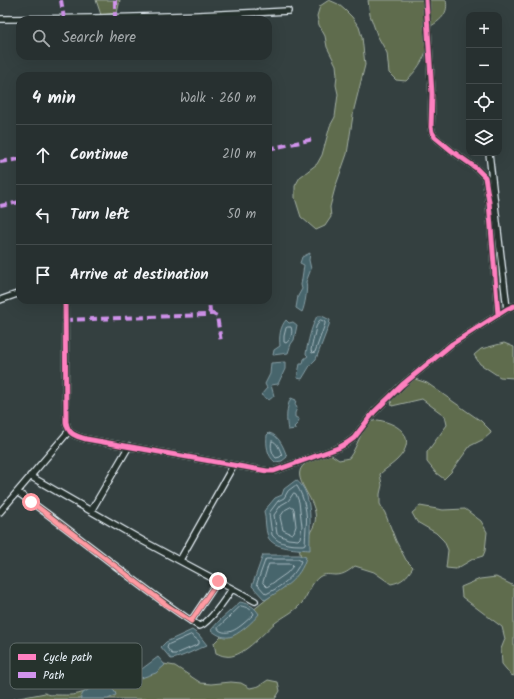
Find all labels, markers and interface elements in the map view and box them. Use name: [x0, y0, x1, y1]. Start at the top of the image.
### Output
map controls: [466, 12, 502, 156]
button: +: [466, 12, 502, 48]
search box: [16, 16, 272, 60]
text: Search here: [62, 26, 136, 50]
icon: search: [30, 27, 52, 49]
button: −: [466, 48, 502, 84]
button: locate: [466, 84, 502, 120]
text: 4 min: [32, 85, 76, 112]
text: Walk · 260 m: [180, 88, 256, 109]
button: layers: [466, 120, 502, 156]
text: Continue: [70, 143, 128, 167]
icon: ahead: [32, 144, 54, 166]
text: 210 m: [222, 144, 256, 165]
text: Turn left: [70, 203, 130, 227]
icon: left: [32, 204, 54, 226]
text: 50 m: [227, 204, 256, 225]
text: Arrive at destination: [70, 263, 209, 287]
icon: arrive: [32, 264, 54, 286]
route start: [22, 493, 40, 511]
route end: [209, 572, 227, 590]
legend: [10, 643, 142, 689]
text: Cycle path: [43, 649, 92, 667]
text: Path: [43, 667, 64, 685]

